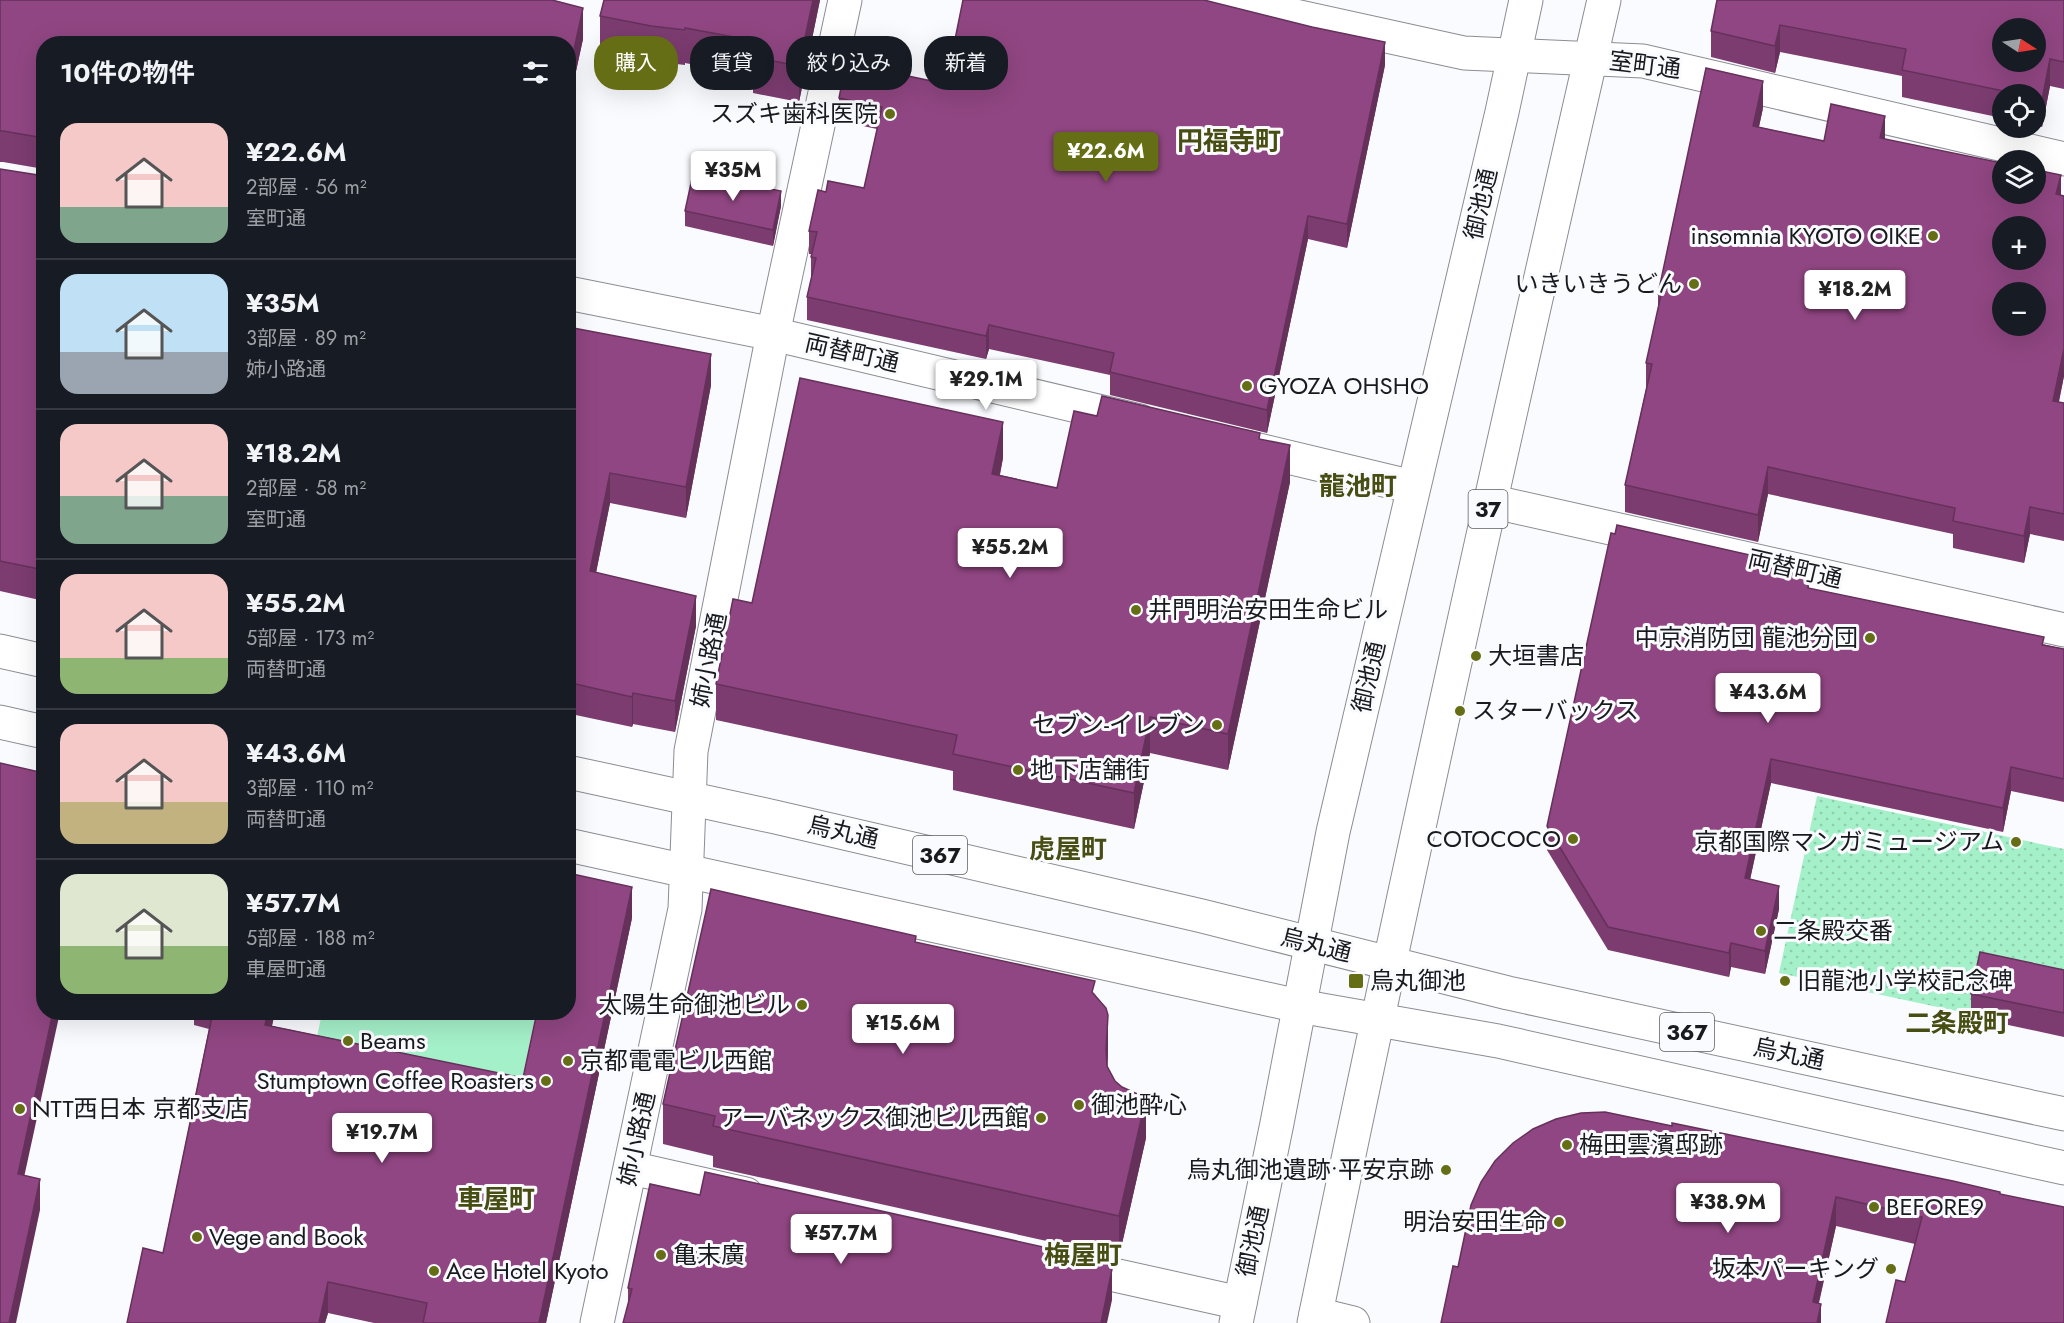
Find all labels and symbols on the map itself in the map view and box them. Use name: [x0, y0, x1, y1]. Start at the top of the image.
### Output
north arrow: [1992, 18, 2046, 72]
street label: 室町通: [1607, 43, 1683, 86]
place label: スズキ歯科医院: [710, 96, 878, 131]
marker: スズキ歯科医院: [883, 107, 897, 121]
district label: 円福寺町: [1177, 122, 1281, 160]
pin: ¥22.6M: [1057, 132, 1155, 183]
pin: ¥35M: [697, 151, 769, 202]
street label: 御池通: [1455, 165, 1506, 243]
place label: insomnia KYOTO OIKE: [1691, 218, 1921, 253]
marker: insomnia KYOTO OIKE: [1926, 229, 1940, 243]
place label: いきいきうどん: [1514, 266, 1682, 301]
pin: ¥18.2M: [1806, 270, 1904, 321]
marker: いきいきうどん: [1687, 277, 1701, 291]
street label: 両替町通: [801, 325, 903, 380]
pin: ¥29.1M: [937, 360, 1035, 411]
place label: GYOZA OHSHO: [1259, 368, 1429, 403]
marker: GYOZA OHSHO: [1240, 379, 1254, 393]
district label: 龍池町: [1319, 467, 1397, 505]
road number: 37: [1468, 490, 1508, 528]
pin: ¥55.2M: [961, 528, 1059, 579]
street label: 両替町通: [1744, 541, 1846, 596]
place label: 井門明治安田生命ビル: [1148, 592, 1388, 627]
marker: 井門明治安田生命ビル: [1129, 603, 1143, 617]
street label: 姉小路通: [682, 609, 735, 710]
place label: 中京消防団 龍池分団: [1635, 620, 1858, 655]
marker: 中京消防団 龍池分団: [1863, 631, 1877, 645]
street label: 御池通: [1343, 638, 1394, 716]
place label: 大垣書店: [1488, 638, 1584, 673]
marker: 大垣書店: [1469, 649, 1483, 663]
pin: ¥43.6M: [1719, 673, 1817, 724]
place label: スターバックス: [1472, 693, 1639, 728]
marker: スターバックス: [1453, 704, 1467, 718]
place label: セブン-イレブン: [1032, 707, 1205, 742]
marker: セブン-イレブン: [1210, 718, 1224, 732]
place label: 地下店舗街: [1030, 752, 1150, 787]
marker: 地下店舗街: [1011, 763, 1025, 777]
street label: 烏丸通: [804, 806, 882, 857]
place label: COTOCOCO: [1427, 821, 1561, 856]
place label: 京都国際マンガミュージアム: [1694, 824, 2004, 859]
district label: 虎屋町: [1029, 830, 1107, 868]
marker: COTOCOCO: [1566, 832, 1580, 846]
marker: 京都国際マンガミュージアム: [2009, 835, 2023, 849]
road number: 367: [913, 836, 967, 874]
place label: 二条殿交番: [1773, 913, 1893, 948]
street label: 烏丸通: [1277, 919, 1355, 970]
marker: 二条殿交番: [1754, 924, 1768, 938]
place label: 烏丸御池: [1370, 963, 1466, 998]
place label: 旧龍池小学校記念碑: [1797, 963, 2013, 998]
marker: 烏丸御池: [1347, 972, 1365, 990]
marker: 旧龍池小学校記念碑: [1778, 974, 1792, 988]
place label: 太陽生命御池ビル: [598, 987, 790, 1022]
marker: 太陽生命御池ビル: [795, 998, 809, 1012]
pin: ¥15.6M: [854, 1004, 952, 1055]
district label: 二条殿町: [1905, 1004, 2009, 1042]
road number: 367: [1660, 1013, 1714, 1051]
place label: Beams: [360, 1023, 426, 1058]
street label: 烏丸通: [1750, 1029, 1828, 1078]
marker: Beams: [341, 1034, 355, 1048]
place label: 京都電電ビル西館: [580, 1043, 772, 1078]
marker: 京都電電ビル西館: [561, 1054, 575, 1068]
place label: Stumptown Coffee Roasters: [256, 1063, 534, 1098]
marker: Stumptown Coffee Roasters: [539, 1074, 553, 1088]
place label: 御池酔心: [1091, 1087, 1187, 1122]
street label: 姉小路通: [609, 1088, 664, 1189]
place label: NTT西日本 京都支店: [32, 1091, 249, 1126]
marker: 御池酔心: [1072, 1098, 1086, 1112]
place label: アーバネックス御池ビル西館: [719, 1100, 1029, 1135]
marker: NTT西日本 京都支店: [13, 1102, 27, 1116]
marker: アーバネックス御池ビル西館: [1034, 1111, 1048, 1125]
pin: ¥19.7M: [333, 1113, 431, 1164]
place label: 梅田雲濱邸跡: [1579, 1127, 1723, 1162]
marker: 梅田雲濱邸跡: [1560, 1138, 1574, 1152]
place label: 烏丸御池遺跡•平安京跡: [1187, 1152, 1434, 1187]
marker: 烏丸御池遺跡•平安京跡: [1439, 1163, 1453, 1177]
district label: 車屋町: [457, 1180, 535, 1218]
pin: ¥38.9M: [1679, 1183, 1777, 1234]
place label: BEFORE9: [1886, 1189, 1984, 1224]
marker: BEFORE9: [1867, 1200, 1881, 1214]
street label: 御池通: [1228, 1202, 1277, 1280]
place label: 明治安田生命: [1403, 1204, 1547, 1239]
pin: ¥57.7M: [792, 1214, 890, 1265]
marker: 明治安田生命: [1552, 1215, 1566, 1229]
place label: Vege and Book: [209, 1219, 364, 1254]
marker: Vege and Book: [190, 1230, 204, 1244]
district label: 梅屋町: [1044, 1236, 1122, 1274]
place label: 亀末廣: [673, 1237, 745, 1272]
marker: 亀末廣: [654, 1248, 668, 1262]
place label: 坂本パーキング: [1712, 1251, 1879, 1286]
place label: Ace Hotel Kyoto: [446, 1253, 609, 1288]
marker: 坂本パーキング: [1884, 1262, 1898, 1276]
marker: Ace Hotel Kyoto: [427, 1264, 441, 1278]

